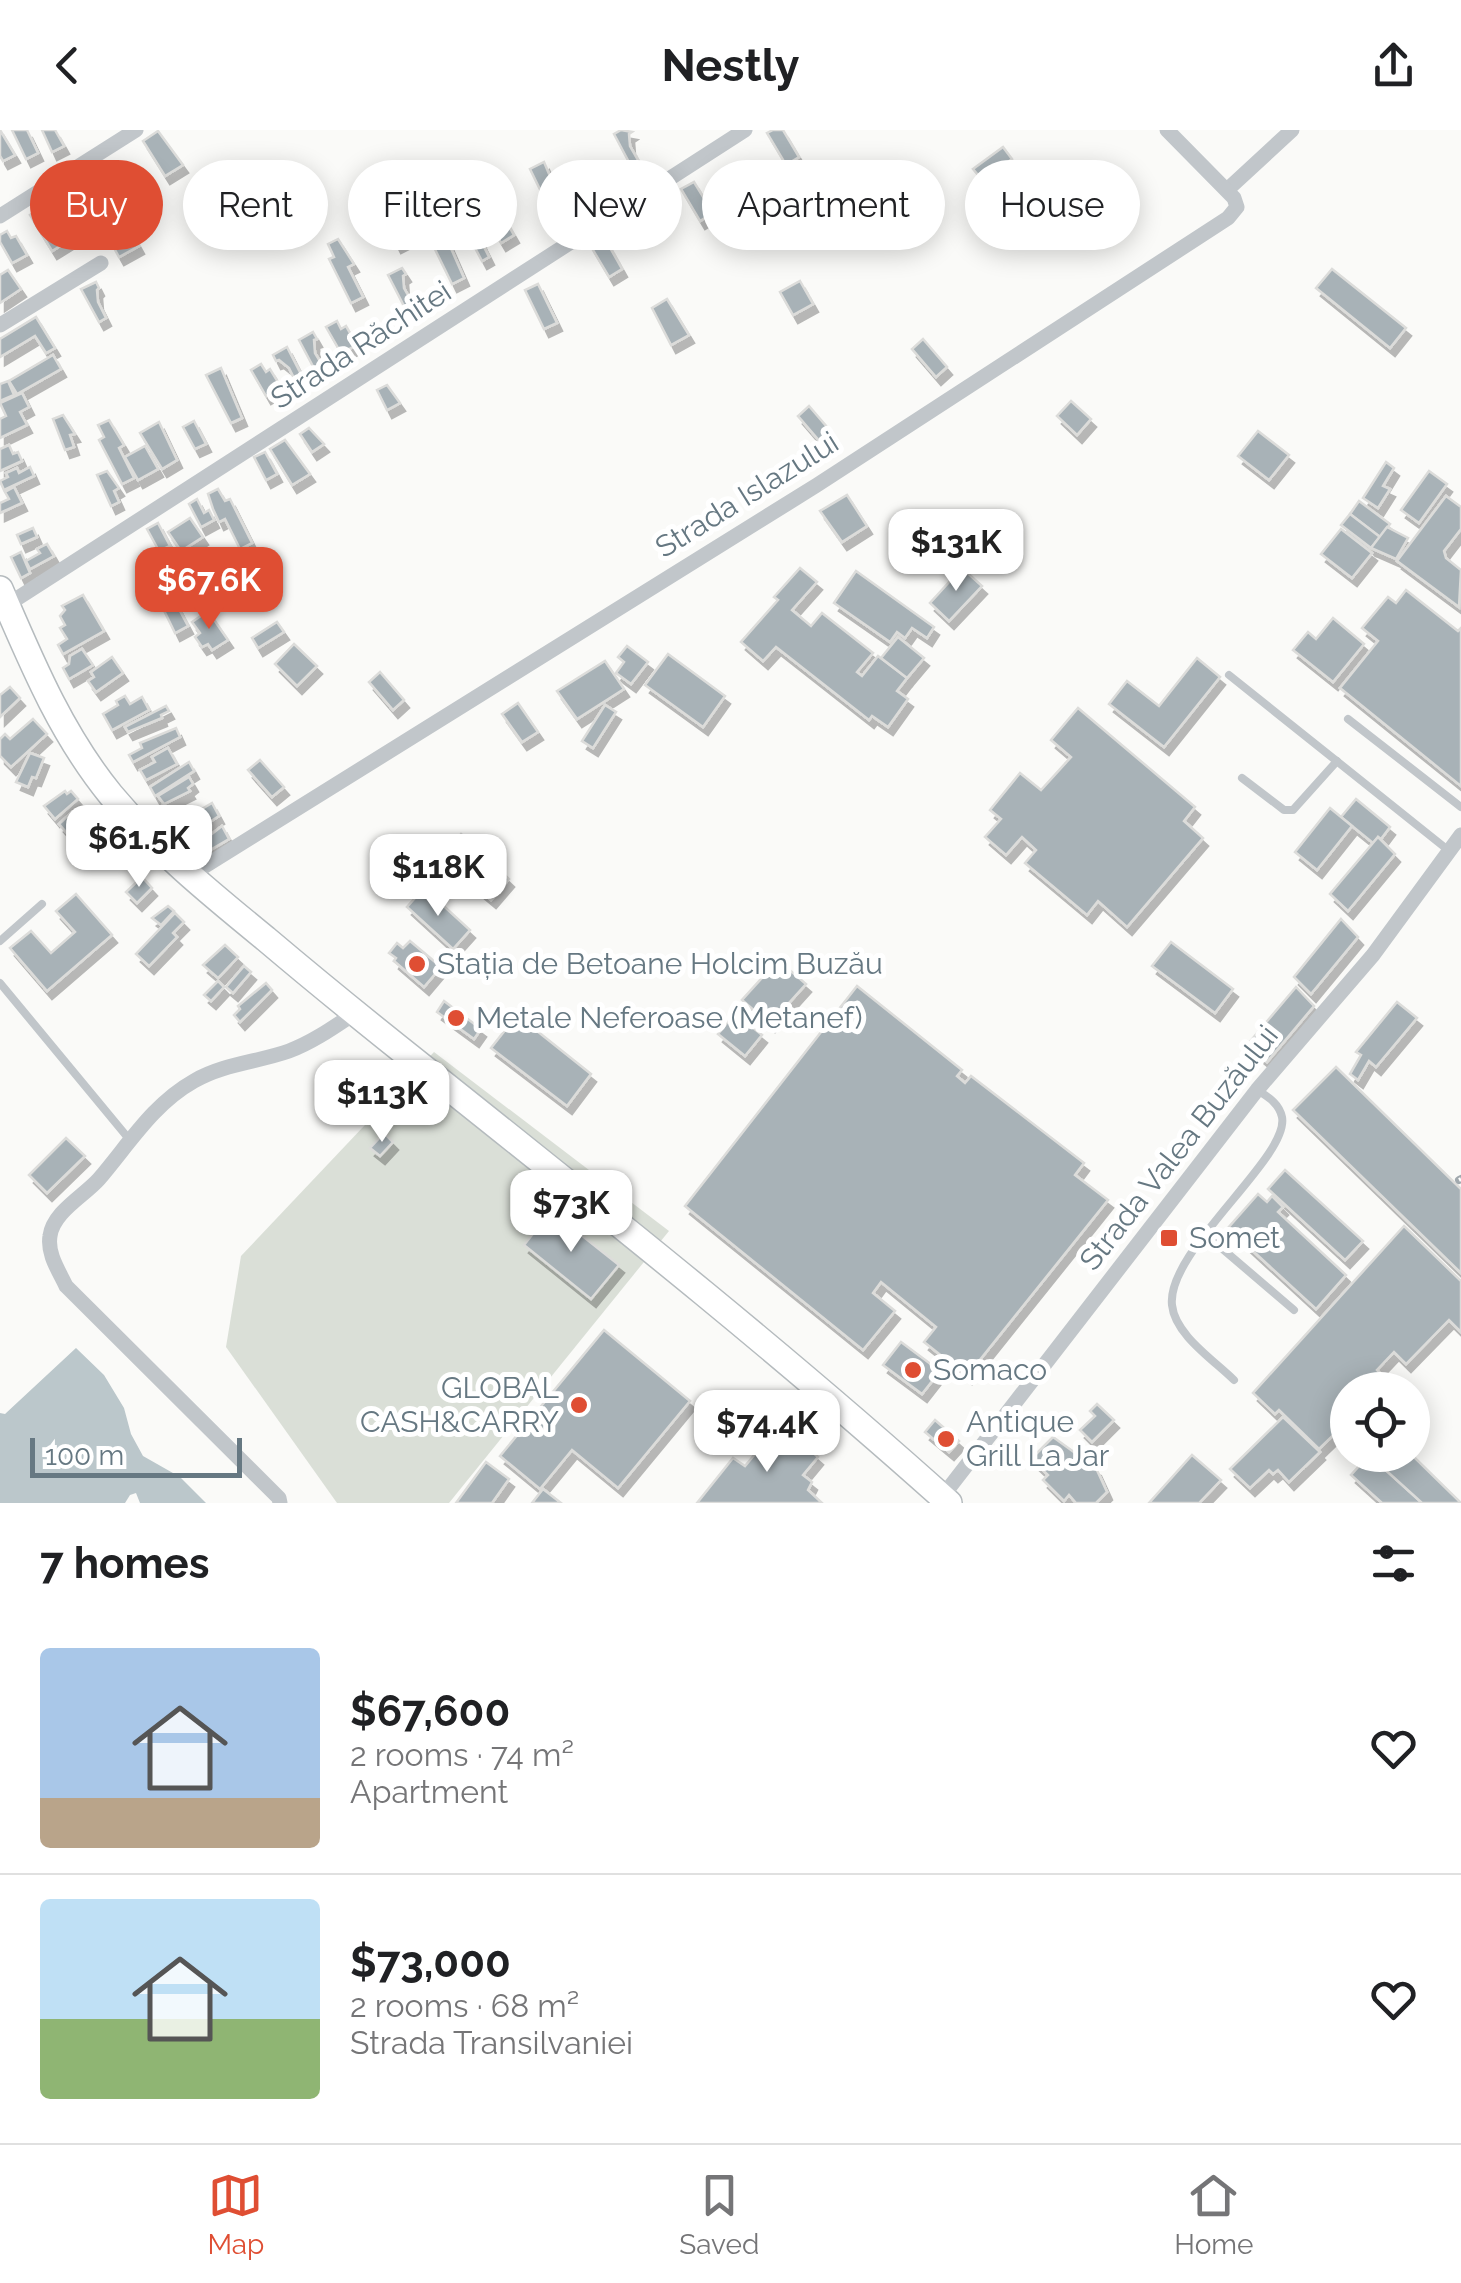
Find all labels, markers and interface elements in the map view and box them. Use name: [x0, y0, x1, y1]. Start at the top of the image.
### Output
icon: back: [40, 38, 95, 93]
icon: share: [1366, 38, 1421, 93]
text: Nestly: [661, 39, 800, 92]
chip: Buy: [30, 160, 163, 250]
chip: Rent: [183, 160, 328, 250]
chip: Filters: [348, 160, 517, 250]
chip: New: [537, 160, 682, 250]
chip: Apartment: [702, 160, 945, 250]
chip: House: [965, 160, 1140, 250]
street label: Strada Răchitei: [264, 273, 457, 416]
street label: Strada Islazului: [649, 424, 845, 565]
pin: $131K: [886, 509, 1026, 594]
text: $131K: [910, 523, 1002, 560]
pin: $67.6K: [128, 547, 290, 632]
text: $67.6K: [157, 561, 261, 598]
pin: $61.5K: [58, 805, 220, 890]
text: $61.5K: [88, 819, 190, 856]
pin: $118K: [368, 834, 508, 919]
text: $118K: [392, 848, 484, 885]
place label: Stația de Betoane Holcim Buzău: [437, 946, 883, 981]
marker: Stația de Betoane Holcim Buzău: [406, 953, 428, 975]
place label: Metale Neferoase (Metanef): [476, 1000, 863, 1035]
marker: Metale Neferoase (Metanef): [445, 1007, 467, 1029]
street label: Strada Valea Buzăului: [1072, 1018, 1285, 1277]
pin: $113K: [312, 1060, 452, 1145]
text: $113K: [336, 1074, 428, 1111]
pin: $73K: [512, 1170, 630, 1255]
text: $73K: [532, 1184, 610, 1221]
place label: Somet: [1189, 1220, 1280, 1255]
marker: Somet: [1158, 1227, 1180, 1249]
place label: Somaco: [933, 1352, 1047, 1387]
marker: Somaco: [902, 1359, 924, 1381]
place label: GLOBAL CASH&CARRY: [360, 1370, 560, 1439]
map controls: [1330, 1372, 1430, 1472]
button: locate: [1330, 1372, 1430, 1472]
pin: $74.4K: [686, 1390, 848, 1475]
marker: GLOBAL CASH&CARRY: [568, 1394, 590, 1416]
text: $74.4K: [716, 1404, 818, 1441]
place label: Antique Grill La Jar: [966, 1404, 1110, 1473]
marker: Antique Grill La Jar: [935, 1428, 957, 1450]
scale bar: [30, 1433, 242, 1478]
text: 100 m: [45, 1439, 124, 1472]
icon: filters: [1366, 1536, 1421, 1591]
text: 7 homes: [40, 1539, 209, 1588]
text: $67,600: [350, 1687, 510, 1736]
icon: home: [120, 1688, 240, 1808]
icon: heart: [1366, 1721, 1421, 1776]
text: 2 rooms · 74 m²: [350, 1736, 574, 1773]
text: Apartment: [350, 1773, 508, 1810]
text: $73,000: [350, 1938, 511, 1987]
icon: home: [120, 1939, 240, 2059]
icon: heart: [1366, 1972, 1421, 2027]
text: 2 rooms · 68 m²: [350, 1987, 579, 2024]
text: Strada Transilvaniei: [350, 2024, 633, 2061]
tab: Map: [207, 2168, 264, 2261]
tab: Saved: [679, 2168, 759, 2261]
tab: Home: [1174, 2168, 1254, 2261]

